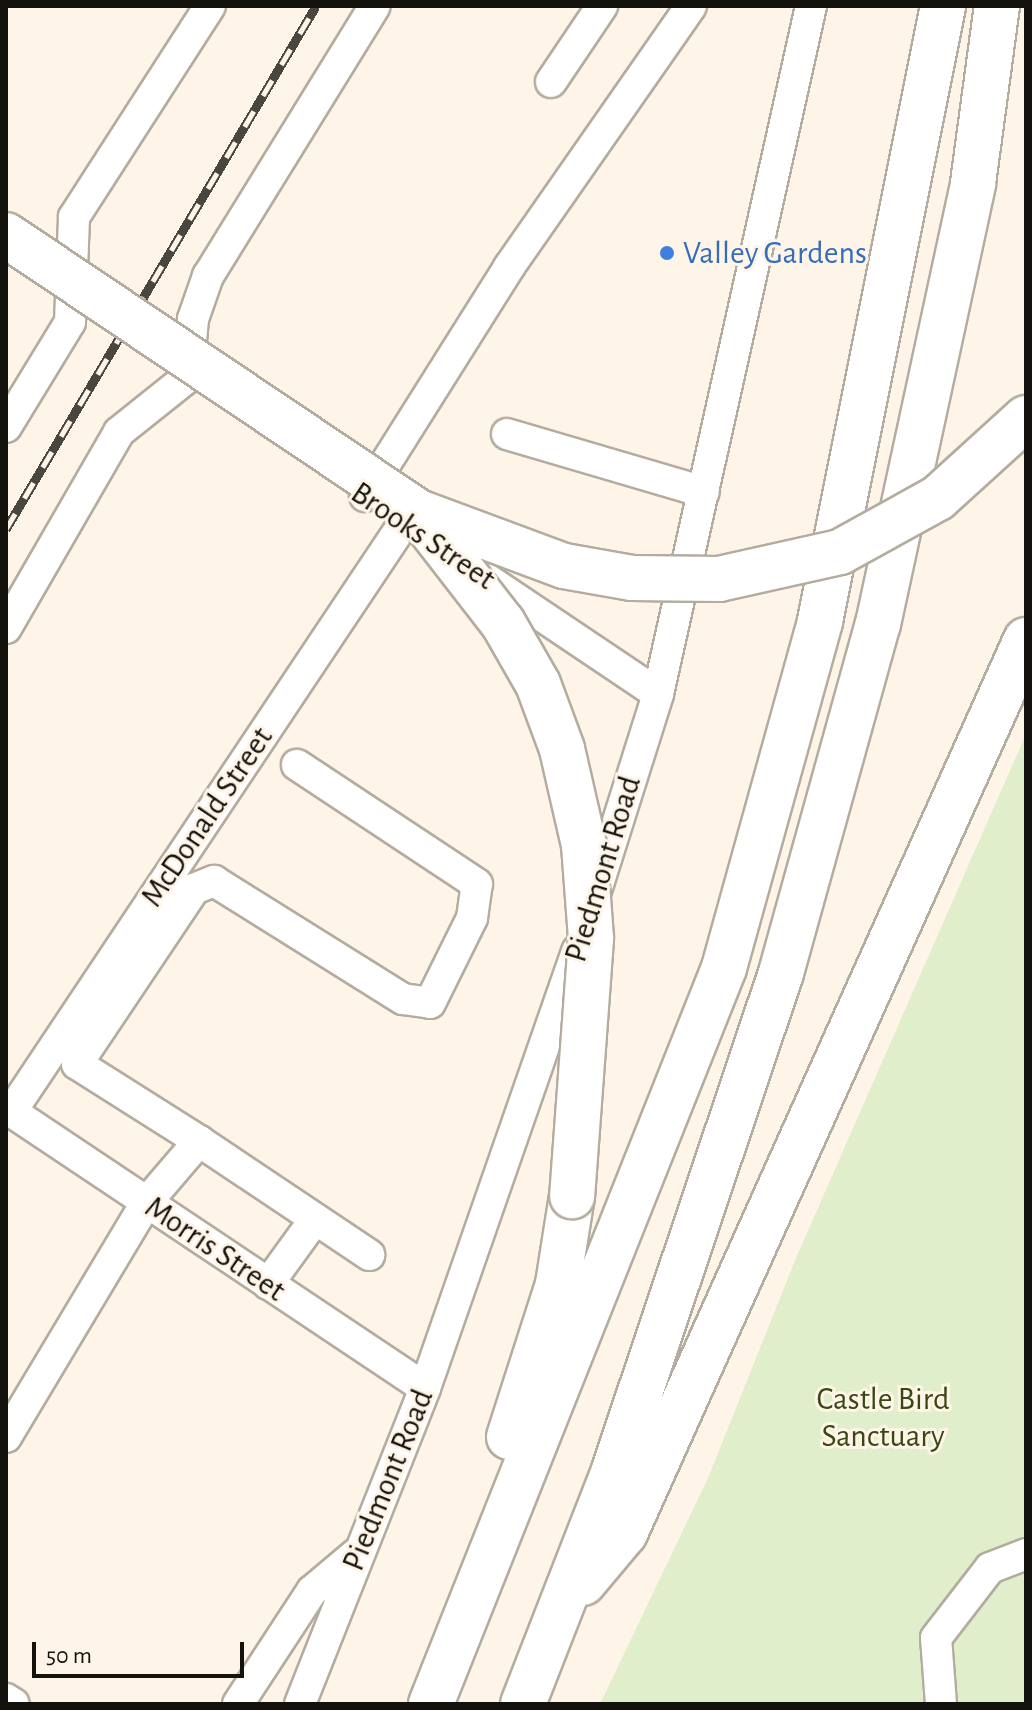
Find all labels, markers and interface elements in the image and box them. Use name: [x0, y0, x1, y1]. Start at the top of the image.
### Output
place label: Valley Gardens: [683, 234, 867, 272]
marker: Valley Gardens: [658, 244, 676, 262]
street label: Brooks Street: [344, 474, 502, 598]
street label: McDonald Street: [133, 720, 281, 914]
street label: Piedmont Road: [557, 771, 649, 967]
street label: Morris Street: [138, 1188, 292, 1310]
park label: Castle Bird Sanctuary: [816, 1381, 950, 1456]
street label: Piedmont Road: [334, 1384, 442, 1576]
scale bar: [36, 1626, 248, 1676]
text: 50 m: [46, 1644, 92, 1668]

